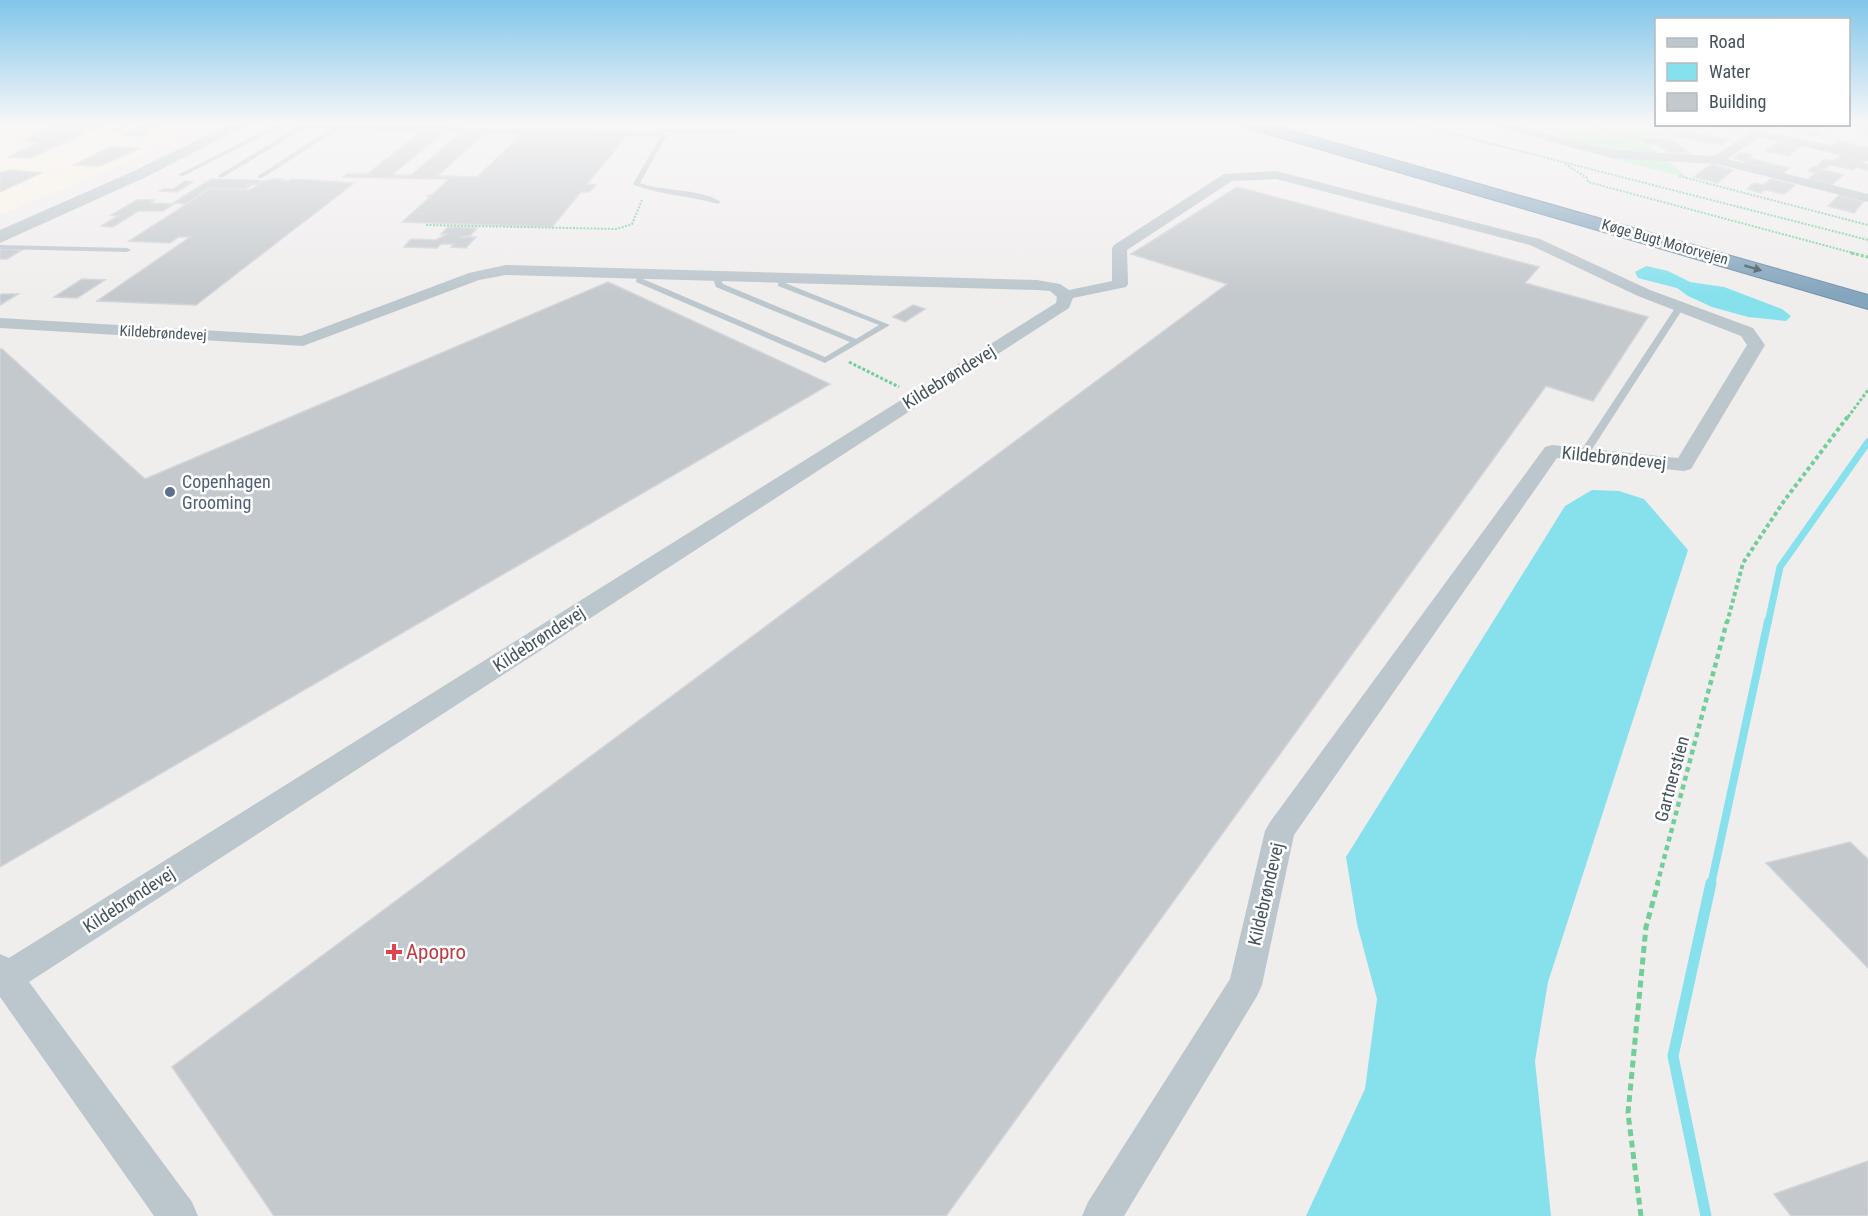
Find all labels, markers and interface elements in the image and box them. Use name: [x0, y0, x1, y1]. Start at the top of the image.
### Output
legend: [1655, 18, 1850, 126]
text: Road: [1709, 31, 1745, 52]
text: Water: [1709, 61, 1751, 82]
text: Building: [1709, 91, 1766, 112]
street label: Køge Bugt Motorvejen: [1600, 215, 1730, 269]
one-way arrow: [1744, 264, 1762, 273]
street label: Kildebrøndevej: [119, 322, 207, 344]
street label: Kildebrøndevej: [899, 340, 999, 413]
street label: Kildebrøndevej: [1561, 442, 1667, 473]
place label: Copenhagen Grooming: [182, 471, 271, 513]
marker: Copenhagen Grooming: [163, 485, 177, 499]
street label: Kildebrøndevej: [489, 601, 588, 676]
street label: Gartnerstien: [1650, 734, 1693, 824]
street label: Kildebrøndevej: [1243, 840, 1288, 947]
street label: Kildebrøndevej: [79, 862, 178, 937]
place label: Apopro: [406, 940, 466, 964]
marker: Apopro: [387, 945, 401, 959]

